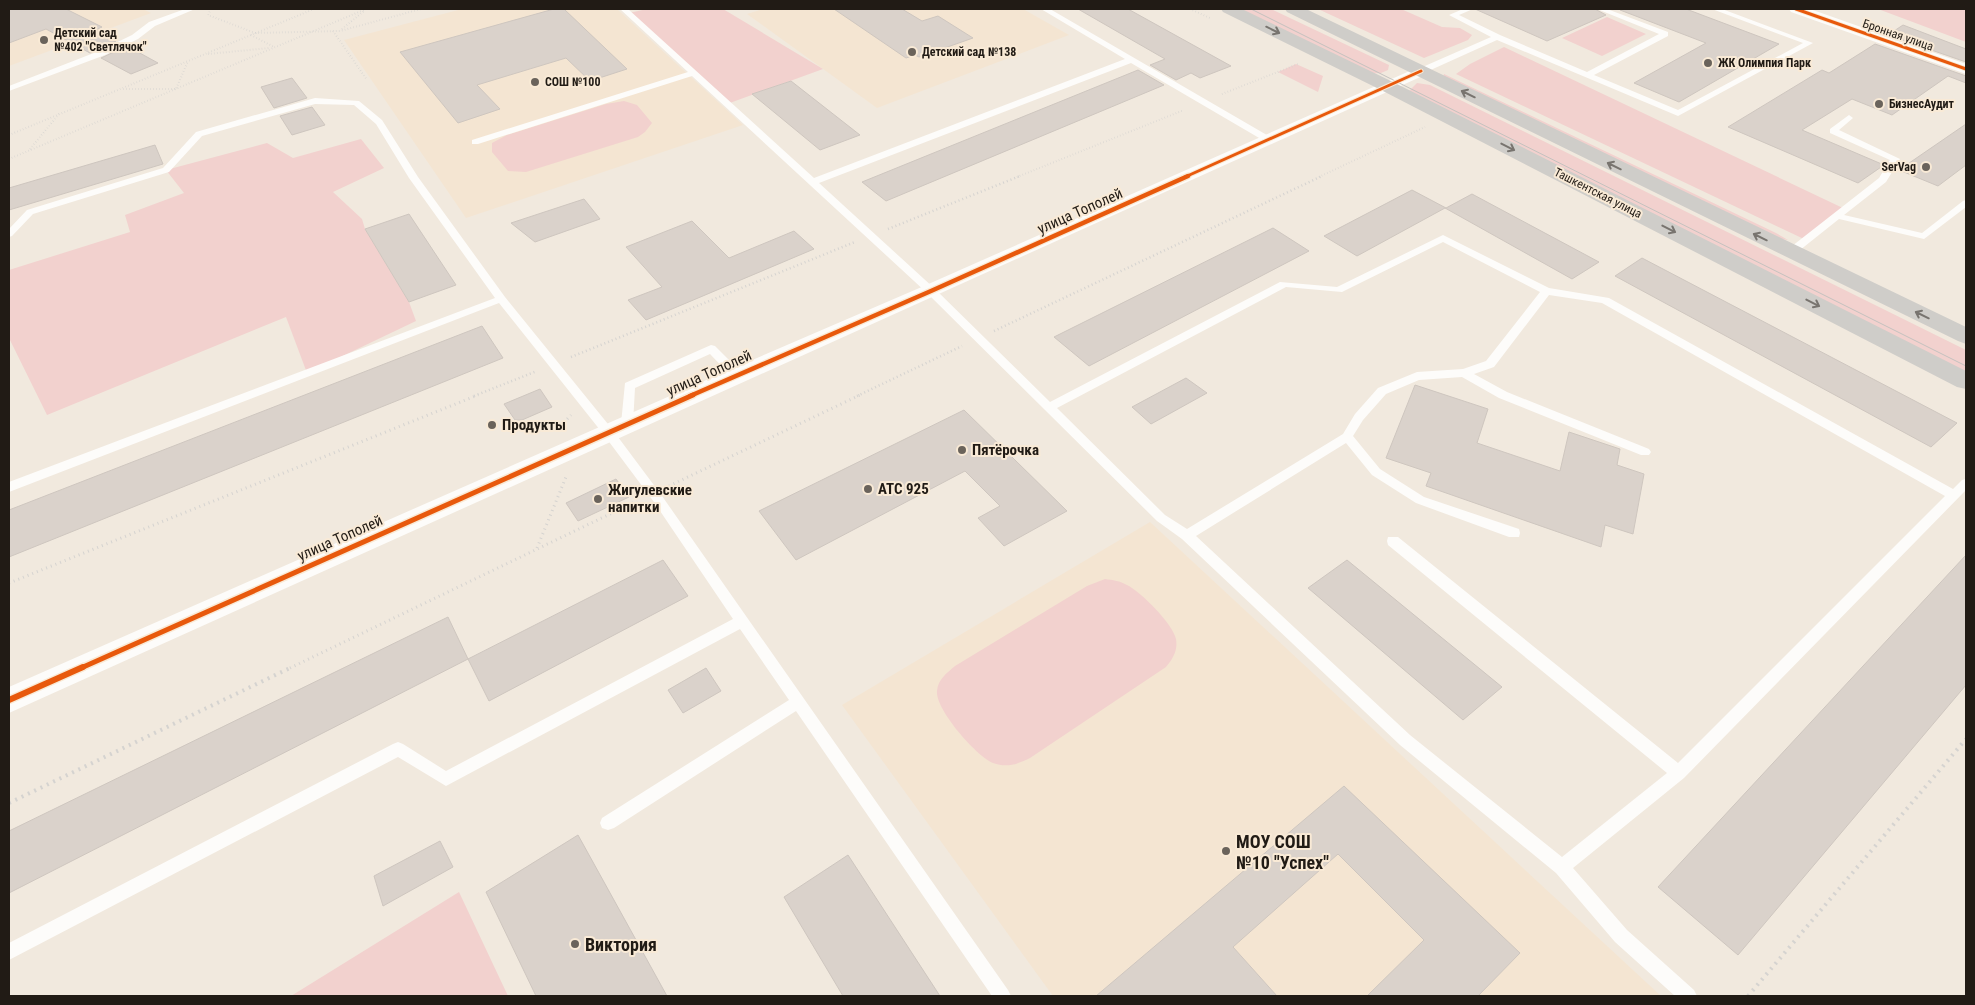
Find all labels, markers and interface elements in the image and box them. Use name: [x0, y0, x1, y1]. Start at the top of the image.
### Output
street label: Бронная улица: [1861, 16, 1936, 54]
place label: Детский сад №402 "Светлячок": [54, 26, 147, 54]
one-way arrow: [1265, 26, 1280, 35]
marker: Детский сад №402 "Светлячок": [38, 34, 50, 46]
place label: Детский сад №138: [922, 45, 1016, 59]
marker: Детский сад №138: [906, 46, 918, 58]
place label: ЖК Олимпия Парк: [1718, 56, 1811, 70]
marker: ЖК Олимпия Парк: [1702, 57, 1714, 69]
place label: СОШ №100: [545, 75, 601, 89]
marker: СОШ №100: [529, 76, 541, 88]
one-way arrow: [1461, 89, 1476, 98]
place label: БизнесАудит: [1889, 97, 1955, 111]
marker: БизнесАудит: [1873, 98, 1885, 110]
one-way arrow: [1500, 143, 1515, 152]
place label: SerVag: [1881, 160, 1916, 174]
one-way arrow: [1607, 161, 1622, 170]
marker: SerVag: [1920, 161, 1932, 173]
street label: Ташкентская улица: [1552, 165, 1644, 221]
street label: улица Тополей: [1035, 184, 1125, 238]
one-way arrow: [1661, 224, 1676, 234]
one-way arrow: [1753, 232, 1768, 241]
one-way arrow: [1805, 299, 1820, 308]
one-way arrow: [1915, 310, 1930, 319]
street label: улица Тополей: [664, 346, 754, 400]
place label: Продукты: [502, 416, 566, 434]
marker: Продукты: [486, 419, 498, 431]
place label: Пятёрочка: [972, 441, 1039, 459]
marker: Пятёрочка: [956, 444, 968, 456]
place label: АТС 925: [878, 480, 929, 498]
place label: Жигулевские напитки: [608, 481, 692, 516]
marker: АТС 925: [862, 483, 874, 495]
marker: Жигулевские напитки: [592, 493, 604, 505]
street label: улица Тополей: [295, 511, 385, 565]
place label: МОУ СОШ №10 "Успех": [1236, 831, 1329, 873]
marker: МОУ СОШ №10 "Успех": [1220, 845, 1232, 857]
place label: Виктория: [585, 934, 657, 955]
marker: Виктория: [569, 938, 581, 950]

